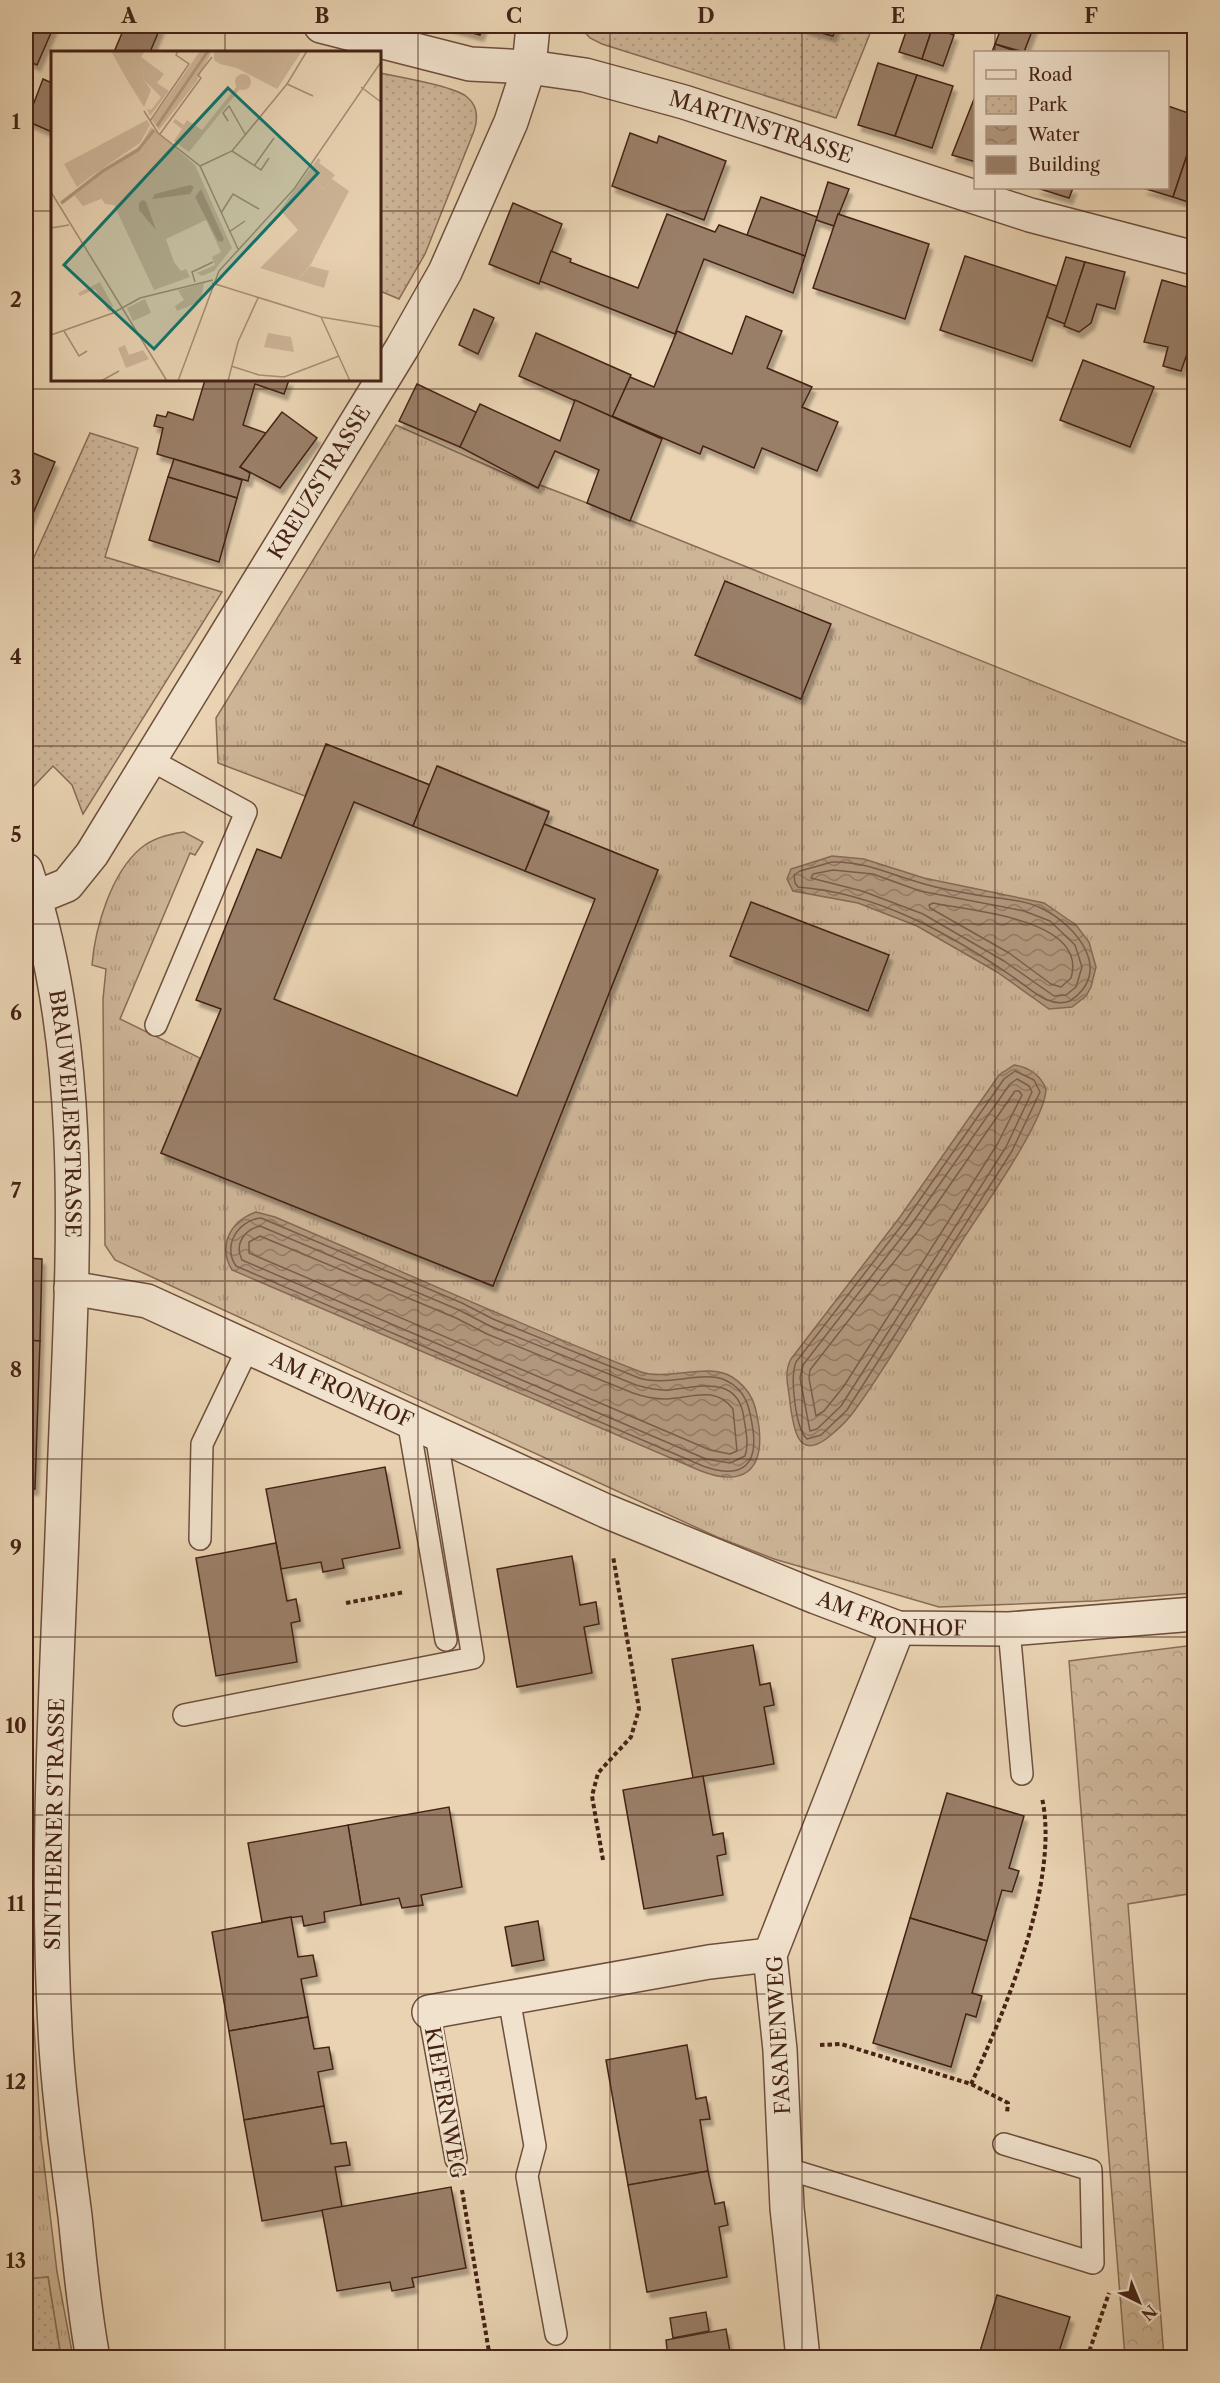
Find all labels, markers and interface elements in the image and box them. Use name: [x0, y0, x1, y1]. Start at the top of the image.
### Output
text: A: [120, 4, 137, 28]
text: B: [315, 4, 330, 28]
text: C: [506, 4, 522, 28]
text: D: [697, 4, 715, 28]
text: E: [891, 4, 905, 28]
text: F: [1084, 4, 1098, 28]
inset map: [51, 51, 381, 381]
legend: [974, 51, 1169, 189]
text: Road: [1028, 64, 1073, 86]
street label: MARTINSTRASSE: [667, 86, 856, 168]
text: Park: [1028, 94, 1069, 116]
text: 1: [12, 110, 21, 134]
text: Water: [1027, 124, 1080, 146]
text: Building: [1028, 154, 1100, 176]
text: 2: [10, 288, 22, 312]
street label: KREUZSTRASSE: [263, 401, 376, 564]
text: 3: [10, 466, 22, 490]
text: 4: [10, 645, 22, 669]
text: 5: [10, 823, 22, 847]
street label: BRAUWEILERSTRASSE: [44, 988, 85, 1238]
text: 6: [10, 1001, 22, 1025]
text: 7: [11, 1179, 22, 1203]
street label: AM FRONHOF: [265, 1346, 417, 1433]
text: 8: [10, 1358, 22, 1382]
text: 9: [10, 1536, 22, 1560]
street label: AM FRONHOF: [813, 1585, 967, 1641]
street label: SINTHERNER STRASSE: [40, 1698, 69, 1950]
text: 10: [5, 1714, 27, 1738]
text: 11: [7, 1892, 25, 1916]
street label: FASANENWEG: [762, 1955, 795, 2115]
street label: KIEFERNWEG: [420, 2025, 471, 2181]
text: 12: [6, 2070, 26, 2094]
text: 13: [6, 2249, 26, 2273]
north arrow: [1109, 2272, 1169, 2332]
text: N: [1137, 2301, 1161, 2325]

